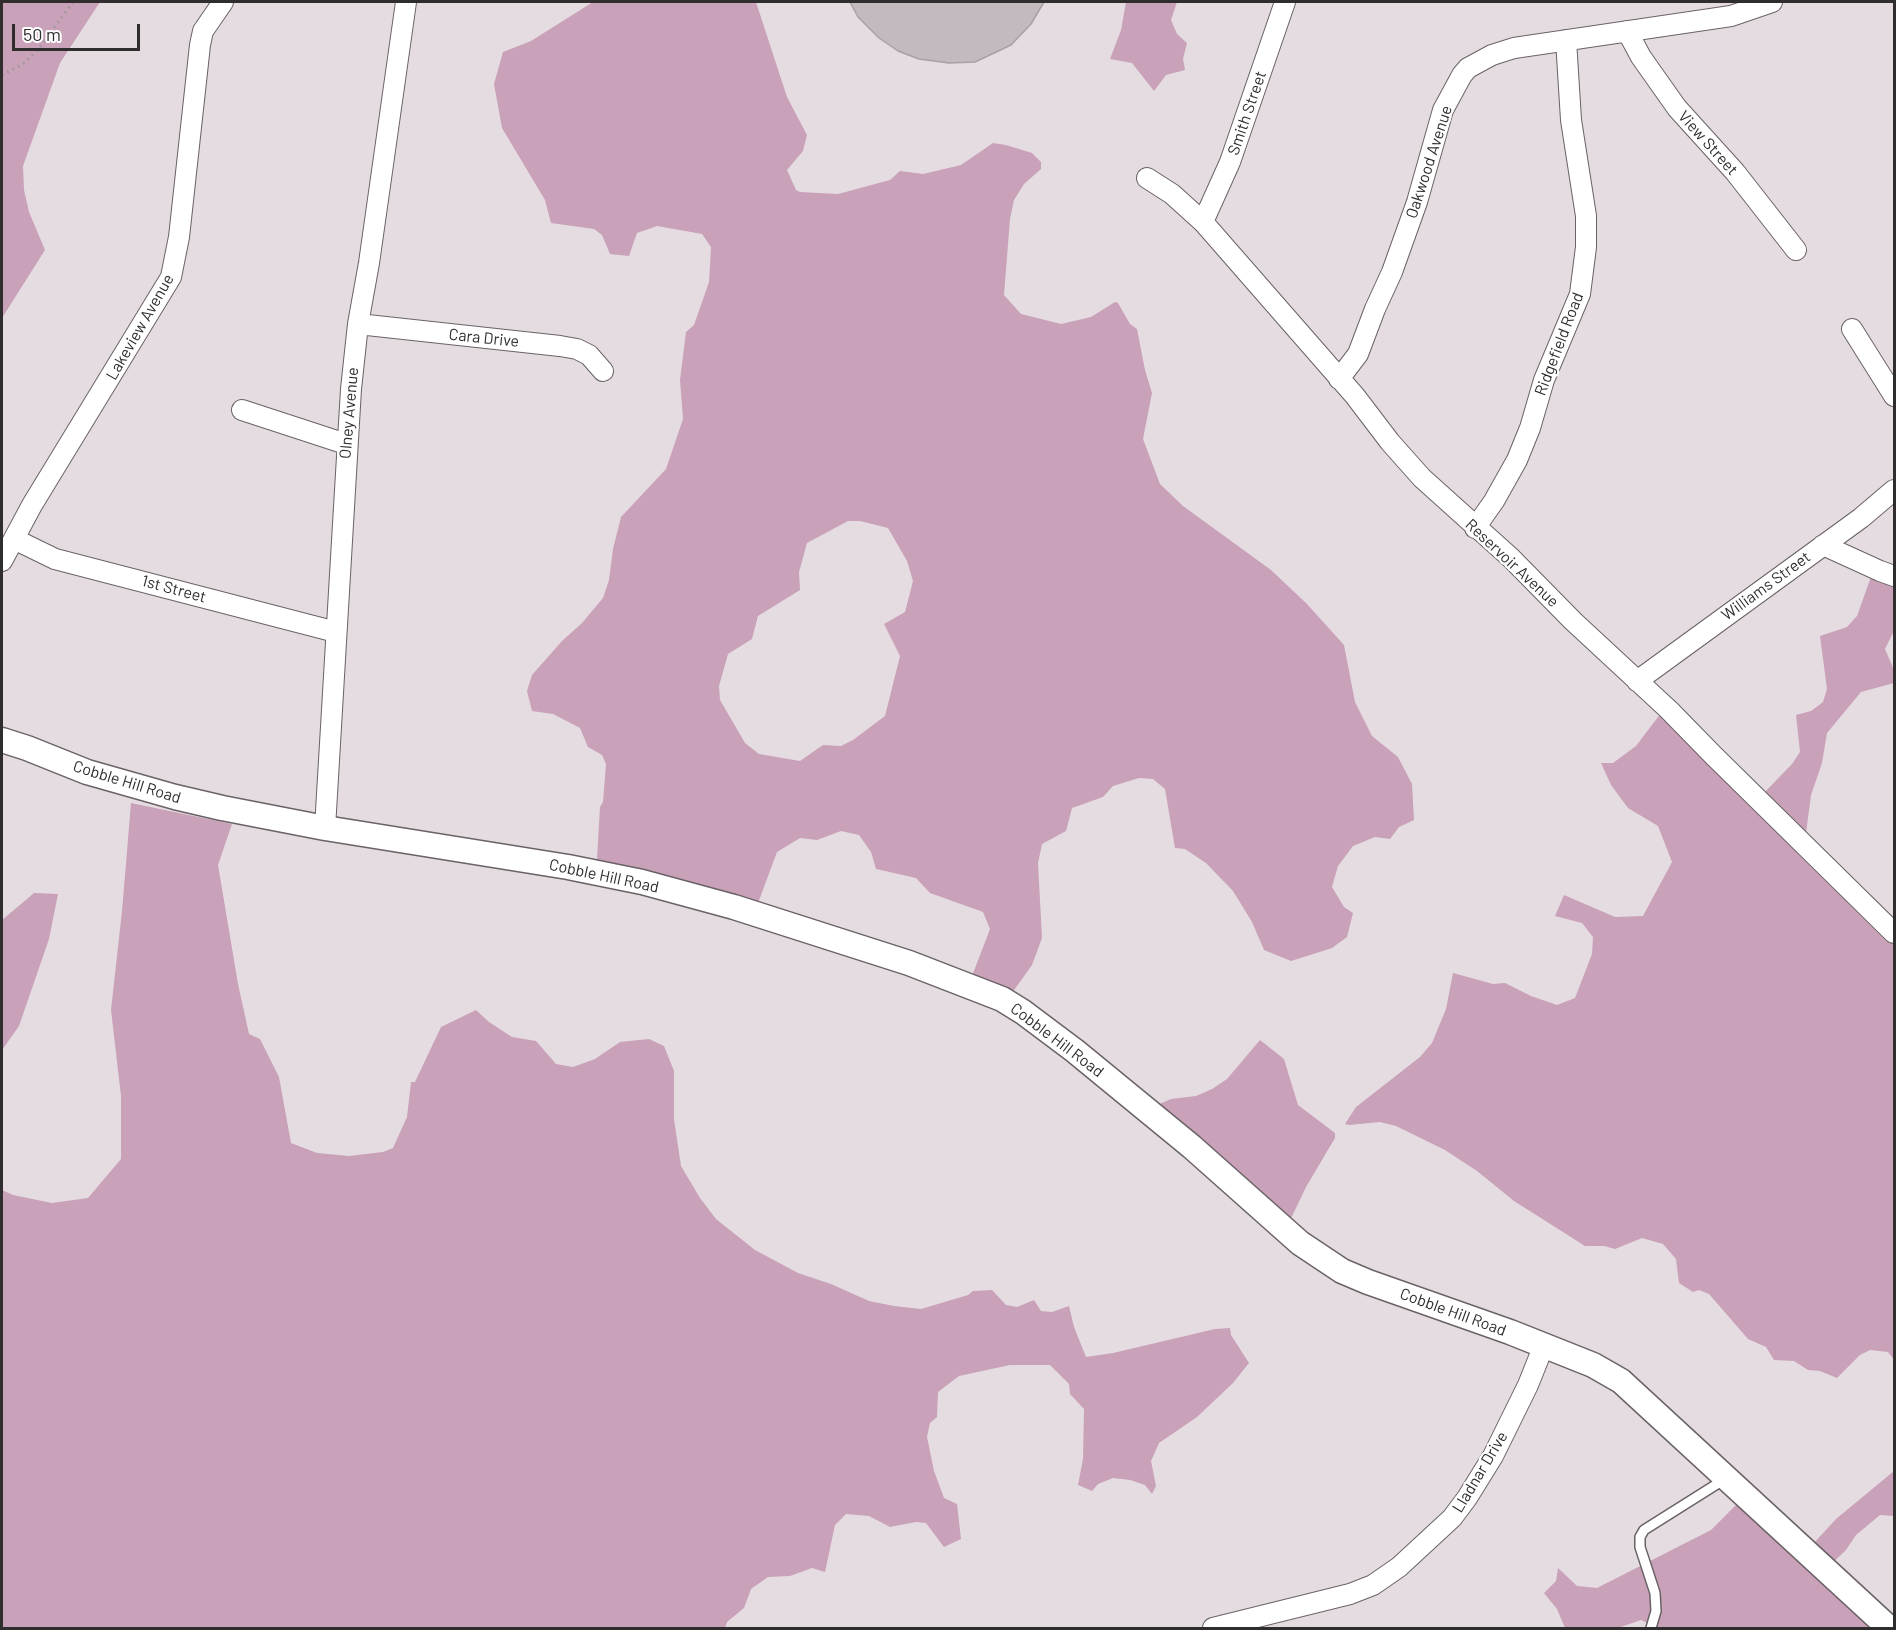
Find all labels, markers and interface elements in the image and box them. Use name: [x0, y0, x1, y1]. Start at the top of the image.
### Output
scale bar: [15, 12, 142, 50]
text: 50 m: [23, 23, 61, 45]
street label: Smith Street: [1224, 68, 1270, 158]
street label: Oakwood Avenue: [1402, 103, 1456, 221]
street label: View Street: [1674, 107, 1742, 179]
street label: Lakeview Avenue: [102, 271, 178, 383]
street label: Ridgefield Road: [1531, 290, 1587, 398]
street label: Cara Drive: [448, 325, 520, 351]
street label: Olney Avenue: [335, 366, 363, 460]
street label: Reservoir Avenue: [1461, 515, 1563, 611]
street label: Williams Street: [1718, 547, 1814, 625]
street label: 1st Street: [140, 571, 208, 607]
street label: Cobble Hill Road: [71, 756, 183, 808]
street label: Cobble Hill Road: [547, 855, 661, 897]
street label: Cobble Hill Road: [1007, 999, 1107, 1081]
street label: Cobble Hill Road: [1397, 1284, 1509, 1340]
street label: Lladnar Drive: [1448, 1428, 1512, 1516]

